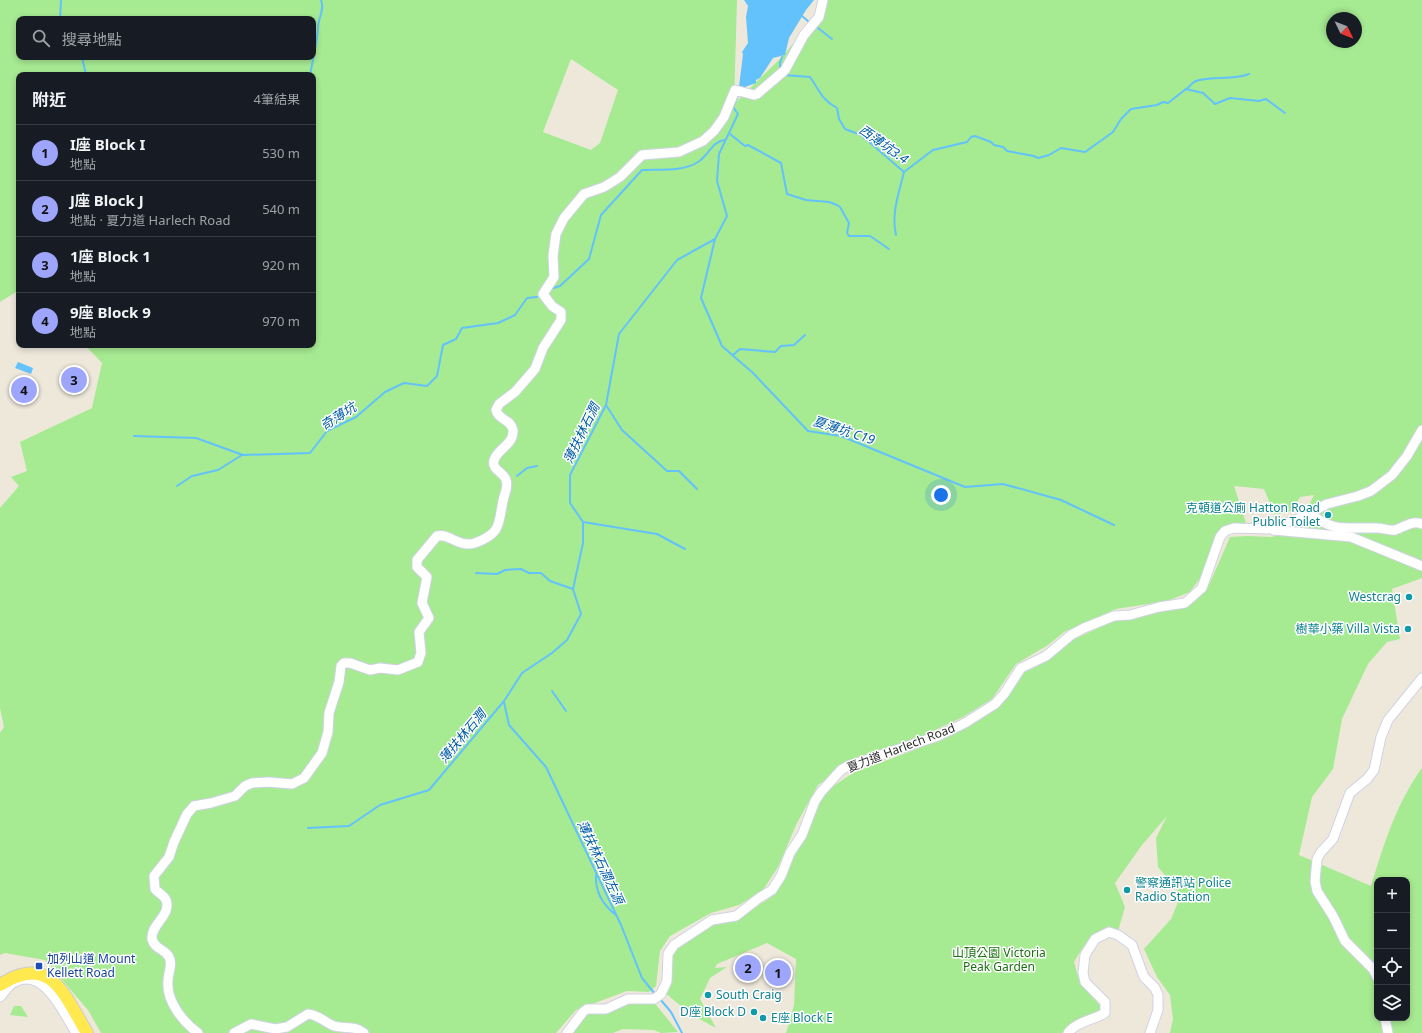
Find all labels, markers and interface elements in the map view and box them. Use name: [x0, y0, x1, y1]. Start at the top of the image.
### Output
north arrow: [1326, 12, 1362, 48]
search box: [16, 16, 316, 60]
icon: search: [30, 27, 52, 49]
text: 搜尋地點: [62, 29, 122, 49]
text: 附近: [32, 88, 66, 111]
text: 4筆結果: [254, 90, 300, 108]
water label: 西薄坑3.4: [856, 120, 912, 168]
text: I座 Block I: [70, 134, 145, 154]
text: 1: [41, 144, 49, 162]
text: 530 m: [262, 144, 300, 162]
text: 地點: [70, 155, 96, 173]
text: J座 Block J: [70, 190, 144, 210]
text: 2: [41, 200, 49, 218]
text: 540 m: [262, 200, 300, 218]
text: 地點 · 夏力道 Harlech Road: [70, 211, 231, 229]
text: 1座 Block 1: [70, 246, 151, 266]
text: 3: [41, 256, 49, 274]
text: 920 m: [262, 256, 300, 274]
text: 地點: [70, 267, 96, 285]
text: 9座 Block 9: [70, 302, 151, 322]
text: 4: [41, 312, 49, 330]
text: 970 m: [262, 312, 300, 330]
text: 地點: [70, 323, 96, 341]
pin: 3: [61, 365, 87, 395]
pin: 4: [11, 375, 37, 405]
water label: 奇薄坑: [317, 397, 361, 434]
water label: 薄扶林石澗: [559, 398, 604, 466]
water label: 夏薄坑 C19: [811, 411, 877, 449]
your location: [931, 485, 951, 505]
place label: 克頓道公廁 Hatton Road Public Toilet: [1186, 499, 1321, 530]
marker: 克頓道公廁 Hatton Road Public Toilet: [1323, 510, 1333, 520]
place label: Westcrag: [1349, 588, 1401, 605]
marker: Westcrag: [1404, 592, 1414, 602]
place label: 樹華小築 Villa Vista: [1295, 620, 1400, 637]
marker: 樹華小築 Villa Vista: [1403, 624, 1413, 634]
water label: 薄扶林石澗: [434, 704, 491, 767]
street label: 夏力道 Harlech Road: [844, 719, 957, 776]
water label: 薄扶林石澗左源: [574, 817, 629, 909]
place label: 警察通訊站 Police Radio Station: [1135, 874, 1232, 905]
map controls: [1374, 877, 1410, 1021]
button: +: [1374, 877, 1410, 913]
marker: 警察通訊站 Police Radio Station: [1122, 885, 1132, 895]
button: −: [1374, 913, 1410, 949]
park label: 山頂公園 Victoria Peak Garden: [952, 944, 1046, 975]
button: locate: [1374, 949, 1410, 985]
place label: 加列山道 Mount Kellett Road: [47, 950, 136, 981]
pin: 2: [735, 953, 761, 983]
pin: 1: [765, 958, 791, 988]
marker: 加列山道 Mount Kellett Road: [34, 961, 44, 971]
button: layers: [1374, 985, 1410, 1021]
place label: South Craig: [716, 986, 782, 1003]
marker: South Craig: [703, 990, 713, 1000]
place label: D座 Block D: [680, 1003, 746, 1020]
marker: D座 Block D: [749, 1007, 759, 1017]
place label: E座 Block E: [771, 1009, 833, 1026]
marker: E座 Block E: [758, 1013, 768, 1023]

